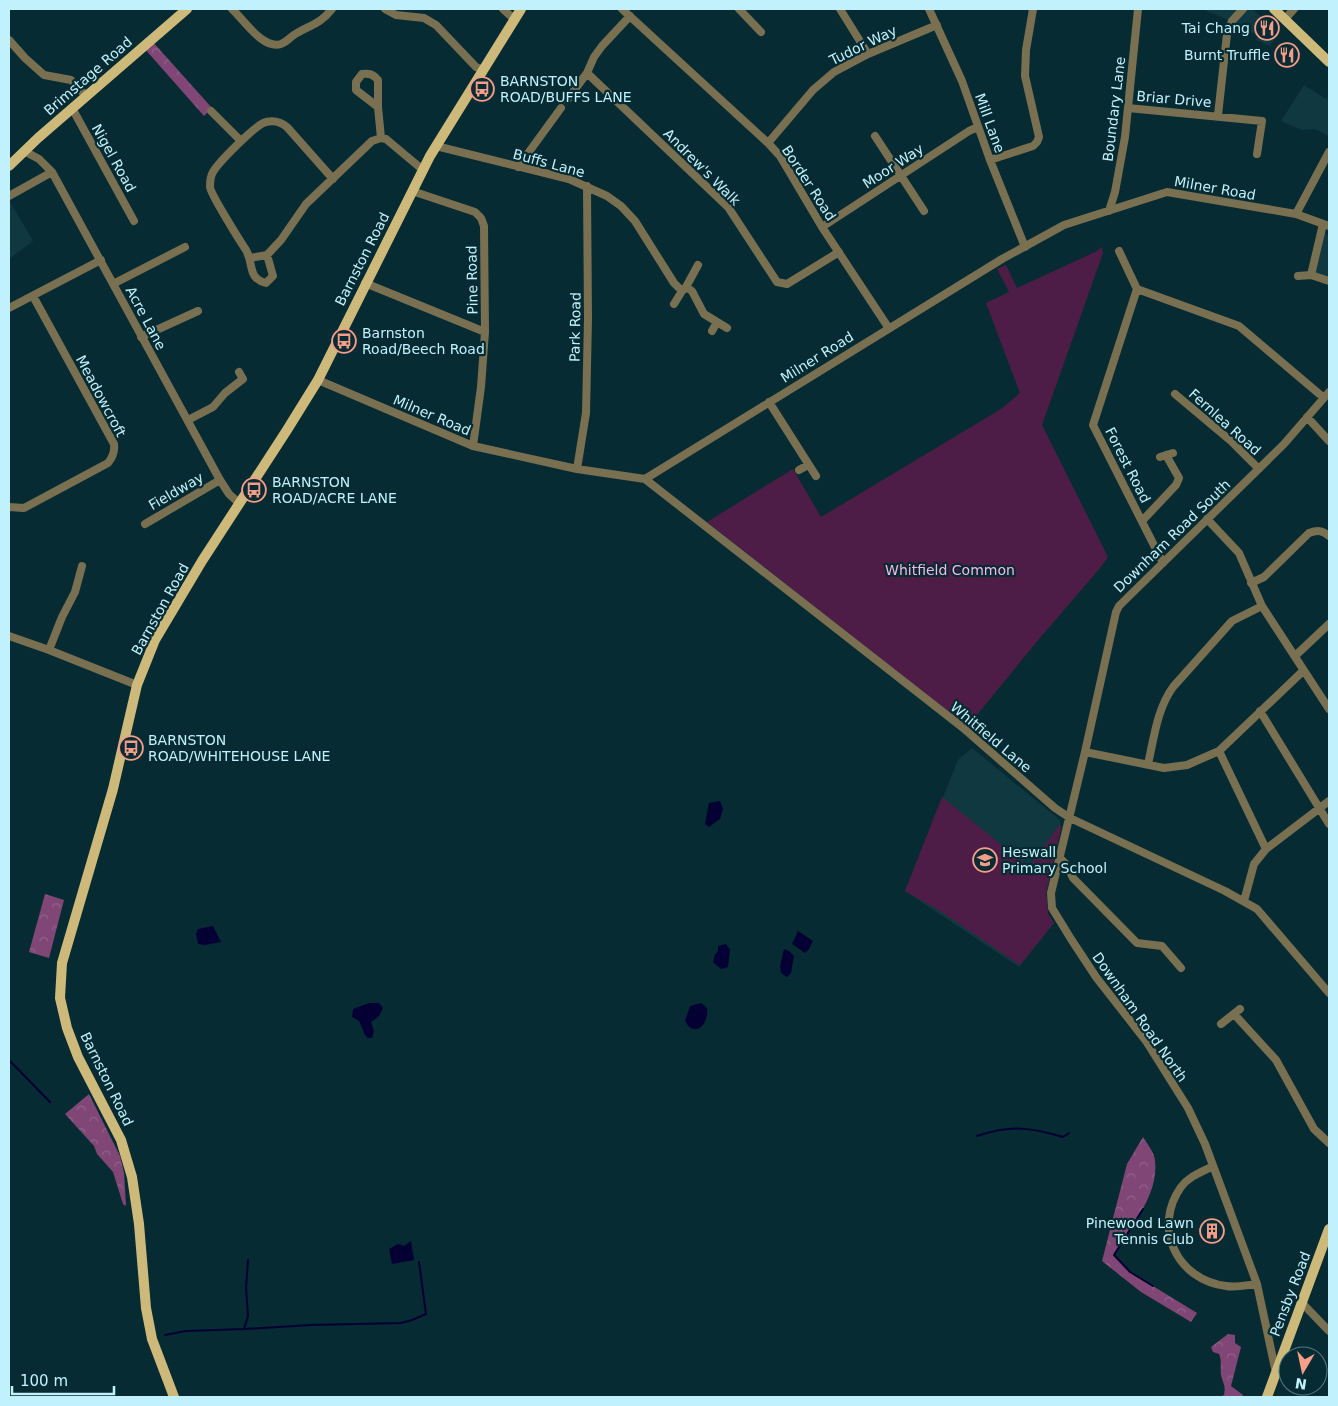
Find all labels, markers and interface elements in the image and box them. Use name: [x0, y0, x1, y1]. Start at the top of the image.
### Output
restaurant icon: Tai Chang: [1254, 15, 1280, 41]
place label: Tai Chang: [1181, 20, 1250, 36]
street label: Tudor Way: [826, 22, 899, 69]
street label: Brimstage Road: [41, 33, 135, 119]
restaurant icon: Burnt Truffle: [1274, 42, 1300, 68]
place label: Burnt Truffle: [1184, 47, 1270, 63]
street label: Boundary Lane: [1100, 56, 1128, 162]
place label: BARNSTON ROAD/BUFFS LANE: [500, 73, 632, 105]
bus stop icon: BARNSTON ROAD/BUFFS LANE: [469, 76, 495, 102]
street label: Briar Drive: [1136, 88, 1212, 110]
street label: Mill Lane: [972, 91, 1008, 155]
street label: Nigel Road: [89, 121, 139, 195]
street label: Andrew's Walk: [660, 125, 744, 209]
street label: Moor Way: [860, 140, 926, 192]
street label: Border Road: [779, 142, 839, 224]
street label: Buffs Lane: [511, 146, 587, 180]
street label: Milner Road: [1173, 173, 1257, 203]
street label: Barnston Road: [332, 210, 392, 308]
street label: Pine Road: [463, 245, 481, 315]
street label: Acre Lane: [123, 284, 169, 352]
street label: Park Road: [566, 292, 584, 362]
place label: Barnston Road/Beech Road: [362, 325, 485, 357]
bus stop icon: Barnston Road/Beech Road: [331, 328, 357, 354]
street label: Milner Road: [778, 328, 856, 386]
street label: Meadowcroft: [73, 352, 129, 440]
street label: Fernlea Road: [1186, 386, 1264, 458]
street label: Milner Road: [391, 391, 473, 439]
street label: Forest Road: [1102, 425, 1154, 505]
street label: Fieldway: [146, 469, 206, 513]
place label: BARNSTON ROAD/ACRE LANE: [272, 474, 397, 506]
street label: Downham Road South: [1111, 476, 1233, 596]
bus stop icon: BARNSTON ROAD/ACRE LANE: [241, 477, 267, 503]
street label: Barnston Road: [128, 560, 192, 658]
park label: Whitfield Common: [885, 562, 1015, 578]
street label: Whitfield Lane: [947, 699, 1035, 775]
place label: BARNSTON ROAD/WHITEHOUSE LANE: [148, 732, 330, 764]
bus stop icon: BARNSTON ROAD/WHITEHOUSE LANE: [118, 735, 144, 761]
place label: Heswall Primary School: [1002, 844, 1107, 876]
school or university icon: Heswall Primary School: [972, 847, 998, 873]
street label: Downham Road North: [1089, 949, 1191, 1085]
street label: Barnston Road: [77, 1029, 137, 1129]
place label: Pinewood Lawn Tennis Club: [1086, 1215, 1194, 1247]
building icon: Pinewood Lawn Tennis Club: [1199, 1218, 1225, 1244]
street label: Pensby Road: [1266, 1249, 1314, 1339]
north arrow: [1278, 1346, 1328, 1396]
scale bar: [12, 1364, 115, 1396]
text: 100 m: [20, 1372, 68, 1390]
text: N: [1294, 1375, 1308, 1393]

